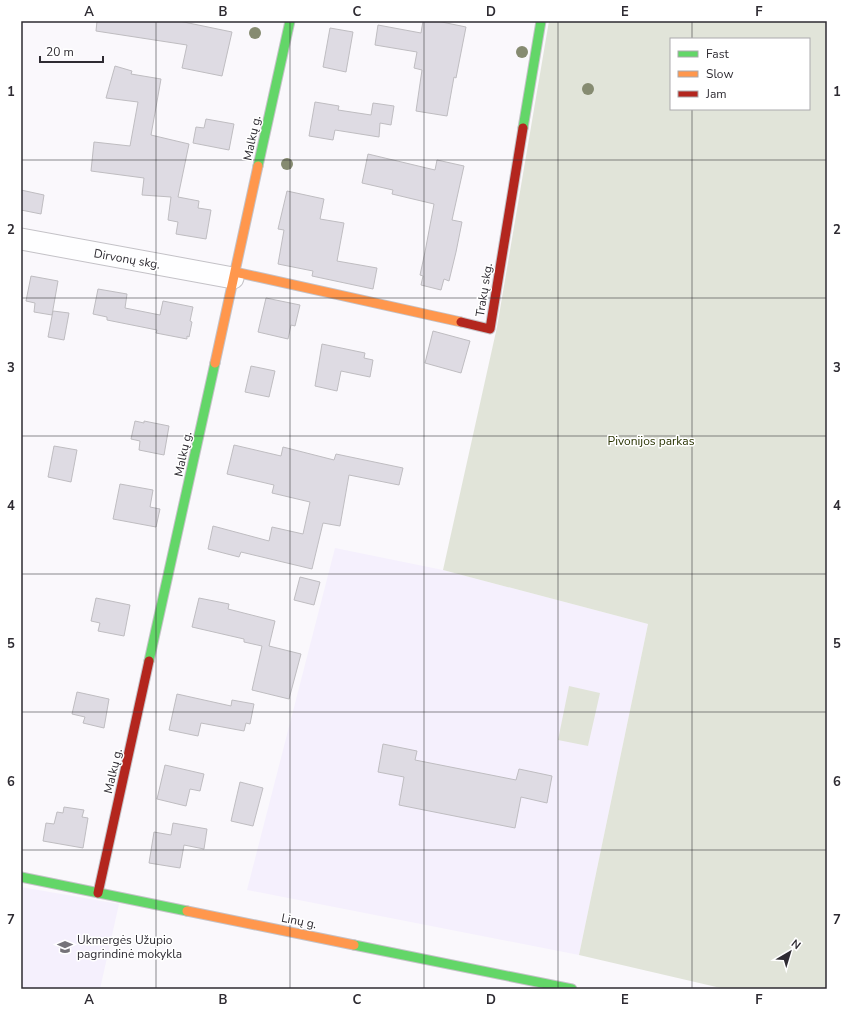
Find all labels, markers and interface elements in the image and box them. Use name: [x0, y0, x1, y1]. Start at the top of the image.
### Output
text: A: [84, 3, 94, 21]
text: B: [219, 3, 228, 21]
text: C: [353, 3, 362, 21]
text: D: [486, 3, 496, 21]
text: E: [621, 3, 629, 21]
text: F: [755, 3, 763, 21]
scale bar: [40, 38, 103, 64]
legend: [670, 38, 810, 110]
text: 20 m: [46, 44, 74, 60]
text: Fast: [706, 46, 729, 62]
text: Slow: [706, 66, 734, 82]
text: 1: [7, 83, 15, 101]
text: 1: [833, 83, 841, 101]
text: Jam: [705, 86, 727, 102]
street label: Malkų g.: [239, 114, 265, 162]
text: 2: [7, 221, 15, 239]
text: 2: [833, 221, 841, 239]
street label: Dirvonų skg.: [93, 245, 161, 273]
street label: Trakų skg.: [472, 262, 496, 318]
text: 3: [7, 359, 15, 377]
text: 3: [833, 359, 841, 377]
street label: Malkų g.: [170, 430, 196, 478]
park label: Pivonijos parkas: [608, 433, 695, 449]
text: 4: [7, 497, 15, 515]
text: 4: [833, 497, 841, 515]
text: 5: [7, 635, 15, 653]
text: 5: [833, 635, 841, 653]
street label: Malkų g.: [100, 747, 126, 795]
text: 6: [7, 773, 15, 791]
text: 6: [833, 773, 841, 791]
street label: Linų g.: [280, 910, 318, 932]
text: 7: [7, 911, 15, 929]
text: 7: [833, 911, 841, 929]
place label: Ukmergės Užupio pagrindinė mokykla: [77, 932, 182, 962]
north arrow: [770, 932, 810, 972]
text: N: [788, 936, 804, 953]
school or university icon: Ukmergės Užupio pagrindinė mokykla: [56, 938, 74, 956]
text: A: [84, 991, 94, 1009]
text: B: [219, 991, 228, 1009]
text: C: [353, 991, 362, 1009]
text: D: [486, 991, 496, 1009]
text: E: [621, 991, 629, 1009]
text: F: [755, 991, 763, 1009]

